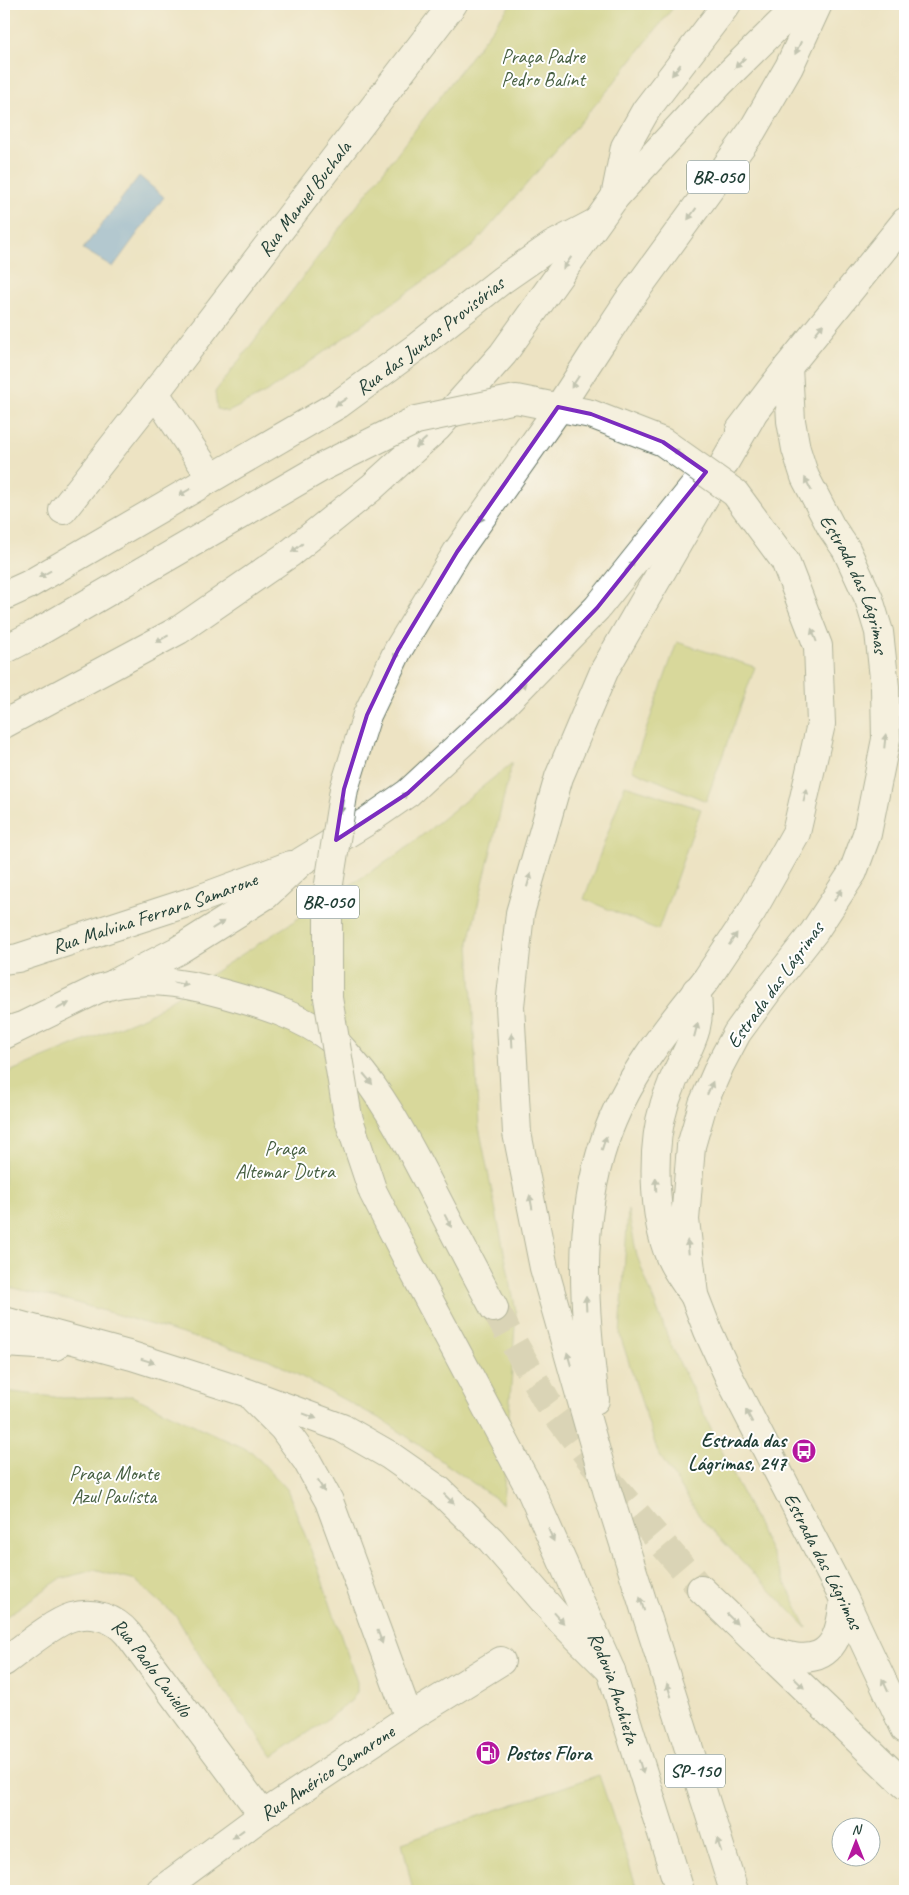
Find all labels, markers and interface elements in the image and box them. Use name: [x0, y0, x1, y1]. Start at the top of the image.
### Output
one-way arrow: [793, 41, 801, 55]
park label: Praça Padre Pedro Balint: [501, 44, 587, 92]
one-way arrow: [734, 57, 746, 69]
one-way arrow: [671, 63, 681, 77]
street label: Rua Manuel Buchala: [252, 134, 357, 261]
road number: BR-050: [687, 160, 749, 193]
one-way arrow: [686, 207, 697, 220]
one-way arrow: [562, 256, 572, 270]
street label: Rua das Juntas Provisórias: [351, 269, 511, 400]
one-way arrow: [813, 323, 824, 336]
one-way arrow: [570, 375, 580, 389]
one-way arrow: [334, 397, 348, 407]
one-way arrow: [415, 437, 427, 449]
one-way arrow: [672, 448, 686, 458]
one-way arrow: [804, 477, 812, 491]
one-way arrow: [179, 488, 192, 497]
one-way arrow: [478, 509, 488, 522]
street label: Estrada das Lágrimas: [814, 510, 894, 657]
one-way arrow: [290, 542, 303, 553]
one-way arrow: [624, 560, 635, 573]
one-way arrow: [39, 570, 52, 579]
one-way arrow: [810, 628, 817, 643]
one-way arrow: [155, 635, 170, 643]
one-way arrow: [393, 646, 401, 661]
one-way arrow: [515, 681, 527, 693]
one-way arrow: [881, 733, 889, 749]
one-way arrow: [801, 788, 809, 803]
one-way arrow: [395, 792, 409, 802]
one-way arrow: [337, 798, 345, 814]
street label: Rua Malvina Ferrara Samarone: [49, 866, 262, 959]
one-way arrow: [526, 872, 534, 887]
road number: BR-050: [297, 886, 359, 919]
one-way arrow: [833, 888, 843, 902]
street label: Estrada das Lágrimas: [721, 915, 830, 1053]
one-way arrow: [212, 920, 225, 930]
one-way arrow: [728, 933, 738, 946]
one-way arrow: [173, 980, 189, 988]
one-way arrow: [56, 1002, 70, 1010]
one-way arrow: [692, 1023, 700, 1038]
one-way arrow: [508, 1032, 516, 1048]
one-way arrow: [362, 1073, 374, 1085]
one-way arrow: [706, 1081, 714, 1095]
one-way arrow: [601, 1135, 609, 1150]
park label: Praça Altemar Dutra: [235, 1136, 336, 1184]
one-way arrow: [652, 1177, 660, 1193]
one-way arrow: [526, 1193, 534, 1209]
one-way arrow: [444, 1213, 452, 1228]
one-way arrow: [684, 1239, 692, 1255]
one-way arrow: [581, 1295, 589, 1311]
one-way arrow: [565, 1352, 573, 1367]
one-way arrow: [140, 1358, 155, 1366]
one-way arrow: [745, 1409, 753, 1423]
one-way arrow: [303, 1413, 317, 1421]
place label: Estrada das Lágrimas, 247: [688, 1428, 788, 1476]
bus stop icon: Estrada das Lágrimas, 247: [791, 1438, 817, 1464]
park label: Praça Monte Azul Paulista: [69, 1461, 160, 1509]
one-way arrow: [316, 1480, 325, 1493]
street label: Estrada das Lágrimas: [779, 1488, 870, 1635]
one-way arrow: [442, 1493, 454, 1505]
one-way arrow: [547, 1528, 555, 1542]
one-way arrow: [637, 1597, 645, 1612]
street label: Rua Paolo Caviello: [107, 1612, 199, 1723]
one-way arrow: [553, 1612, 565, 1624]
one-way arrow: [726, 1613, 738, 1625]
street label: Rodovia Anchieta: [583, 1628, 646, 1748]
one-way arrow: [376, 1630, 384, 1645]
one-way arrow: [793, 1677, 805, 1689]
one-way arrow: [880, 1677, 889, 1692]
one-way arrow: [665, 1683, 672, 1698]
street label: Rua Américo Samarone: [255, 1718, 400, 1826]
fuel station icon: Postos Flora: [475, 1740, 501, 1766]
place label: Postos Flora: [506, 1741, 593, 1766]
road number: SP-150: [665, 1754, 725, 1788]
one-way arrow: [638, 1760, 645, 1775]
north arrow: [832, 1818, 882, 1868]
text: N: [852, 1821, 863, 1838]
one-way arrow: [231, 1829, 245, 1839]
one-way arrow: [715, 1837, 722, 1852]

